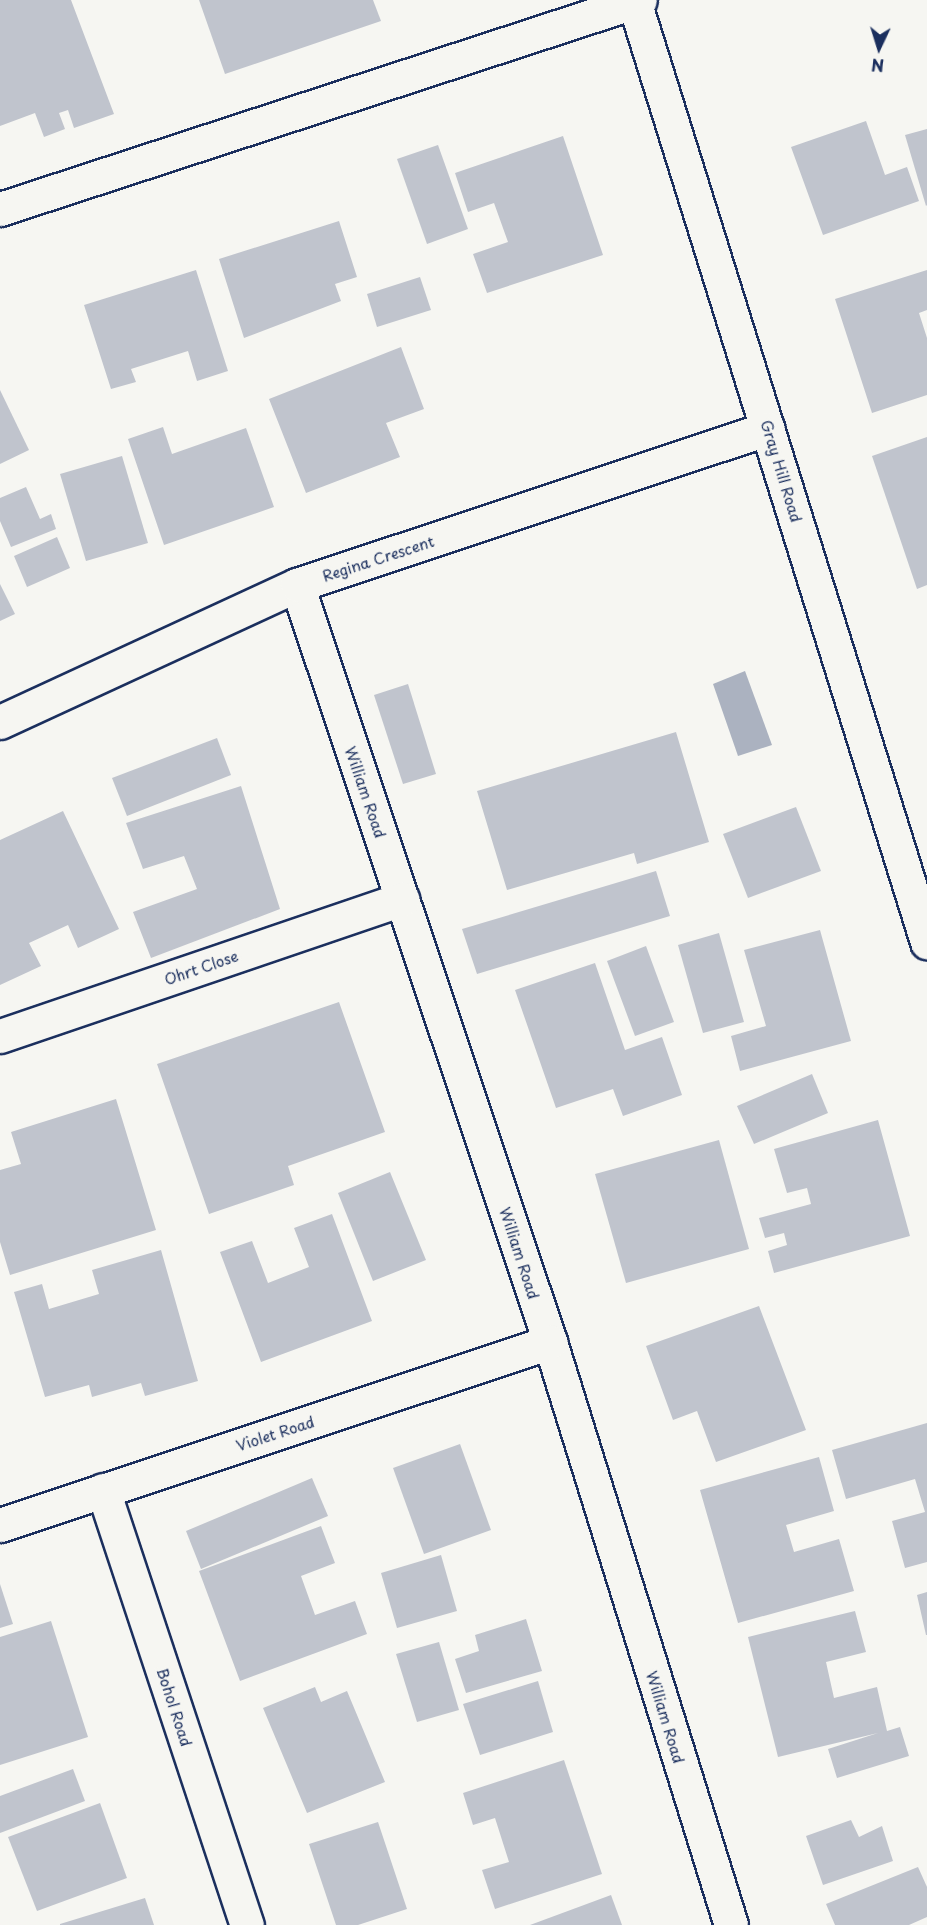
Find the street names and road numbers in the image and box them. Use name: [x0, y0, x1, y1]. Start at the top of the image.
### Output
street label: Gray Hill Road: [758, 417, 806, 525]
street label: Regina Crescent: [320, 531, 436, 585]
street label: William Road: [342, 744, 390, 840]
street label: Ohrt Close: [161, 946, 241, 988]
street label: William Road: [497, 1205, 543, 1301]
street label: Violet Road: [233, 1412, 317, 1454]
street label: Bohol Road: [154, 1665, 196, 1749]
street label: William Road: [643, 1668, 689, 1766]

